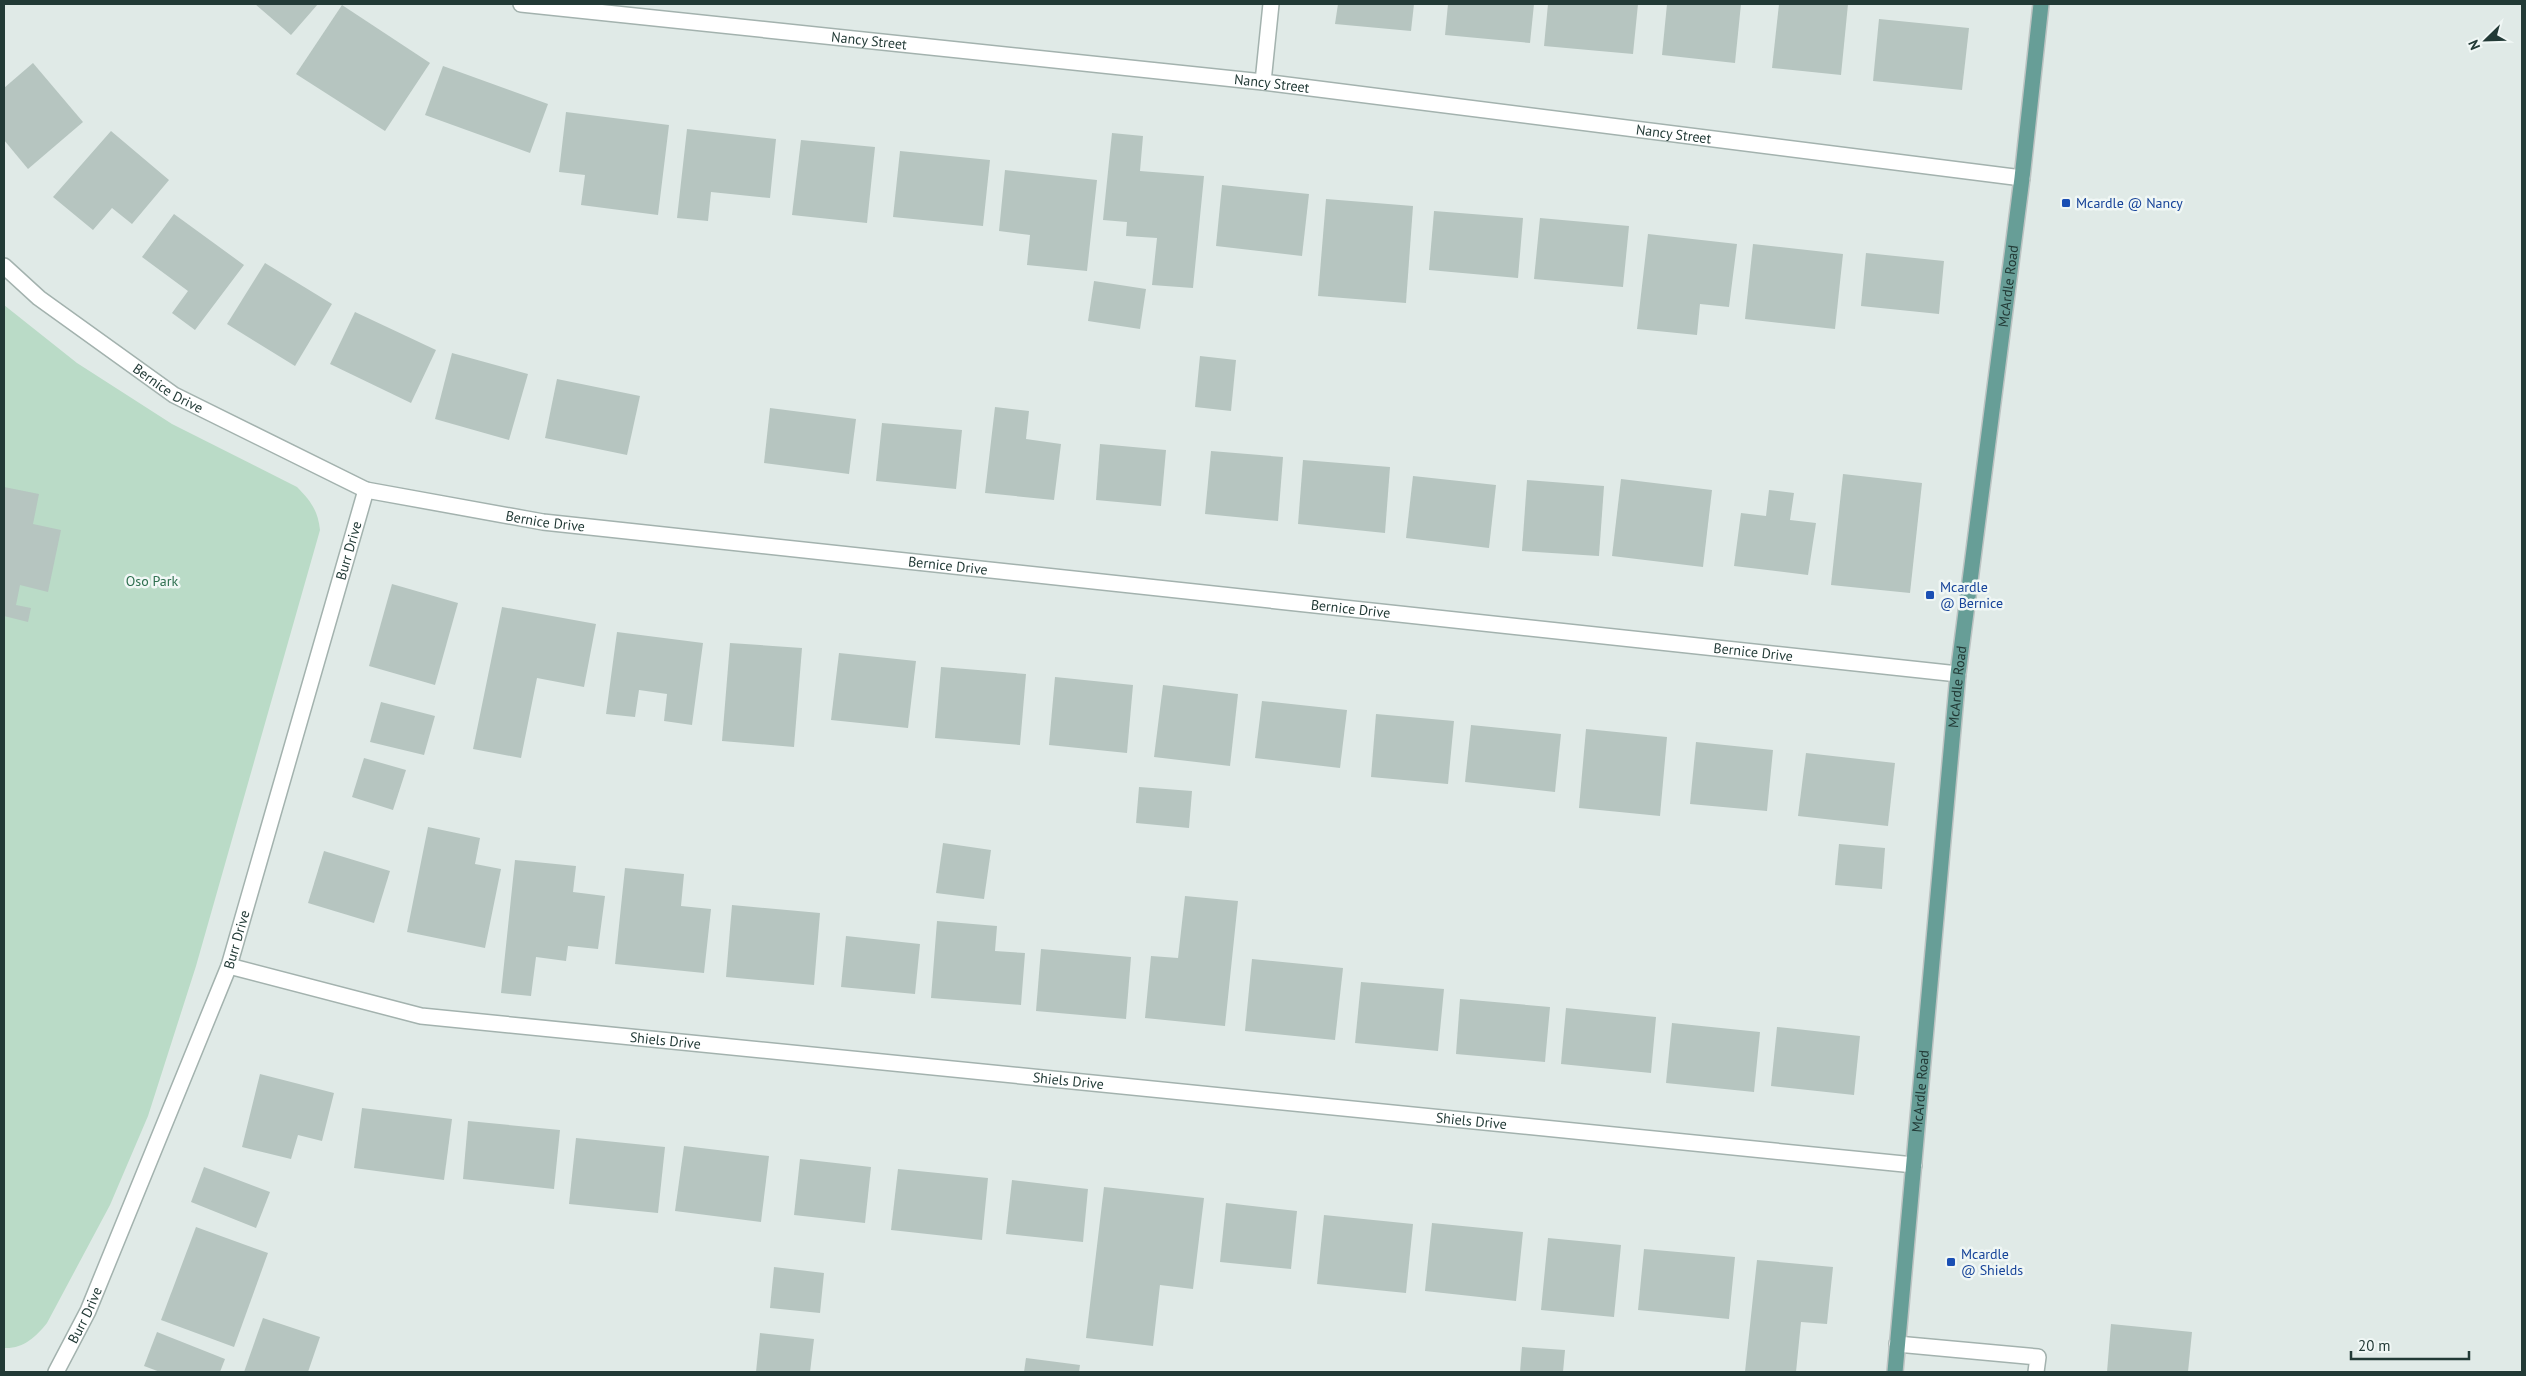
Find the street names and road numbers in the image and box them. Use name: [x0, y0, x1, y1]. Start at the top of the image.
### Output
street label: Nancy Street: [830, 28, 908, 54]
street label: Nancy Street: [1233, 70, 1311, 97]
street label: Nancy Street: [1635, 120, 1713, 148]
street label: McArdle Road: [1994, 244, 2022, 328]
street label: Bernice Drive: [129, 359, 206, 417]
street label: Bernice Drive: [504, 506, 586, 535]
street label: Burr Drive: [332, 519, 366, 582]
street label: Bernice Drive: [907, 552, 989, 579]
street label: Bernice Drive: [1310, 596, 1391, 622]
street label: Bernice Drive: [1713, 639, 1794, 665]
street label: McArdle Road: [1944, 645, 1971, 729]
street label: Burr Drive: [220, 908, 254, 971]
street label: Shiels Drive: [629, 1028, 702, 1053]
street label: McArdle Road: [1908, 1049, 1933, 1133]
street label: Shiels Drive: [1032, 1068, 1105, 1093]
street label: Shiels Drive: [1435, 1108, 1508, 1133]
street label: Burr Drive: [64, 1284, 106, 1346]

